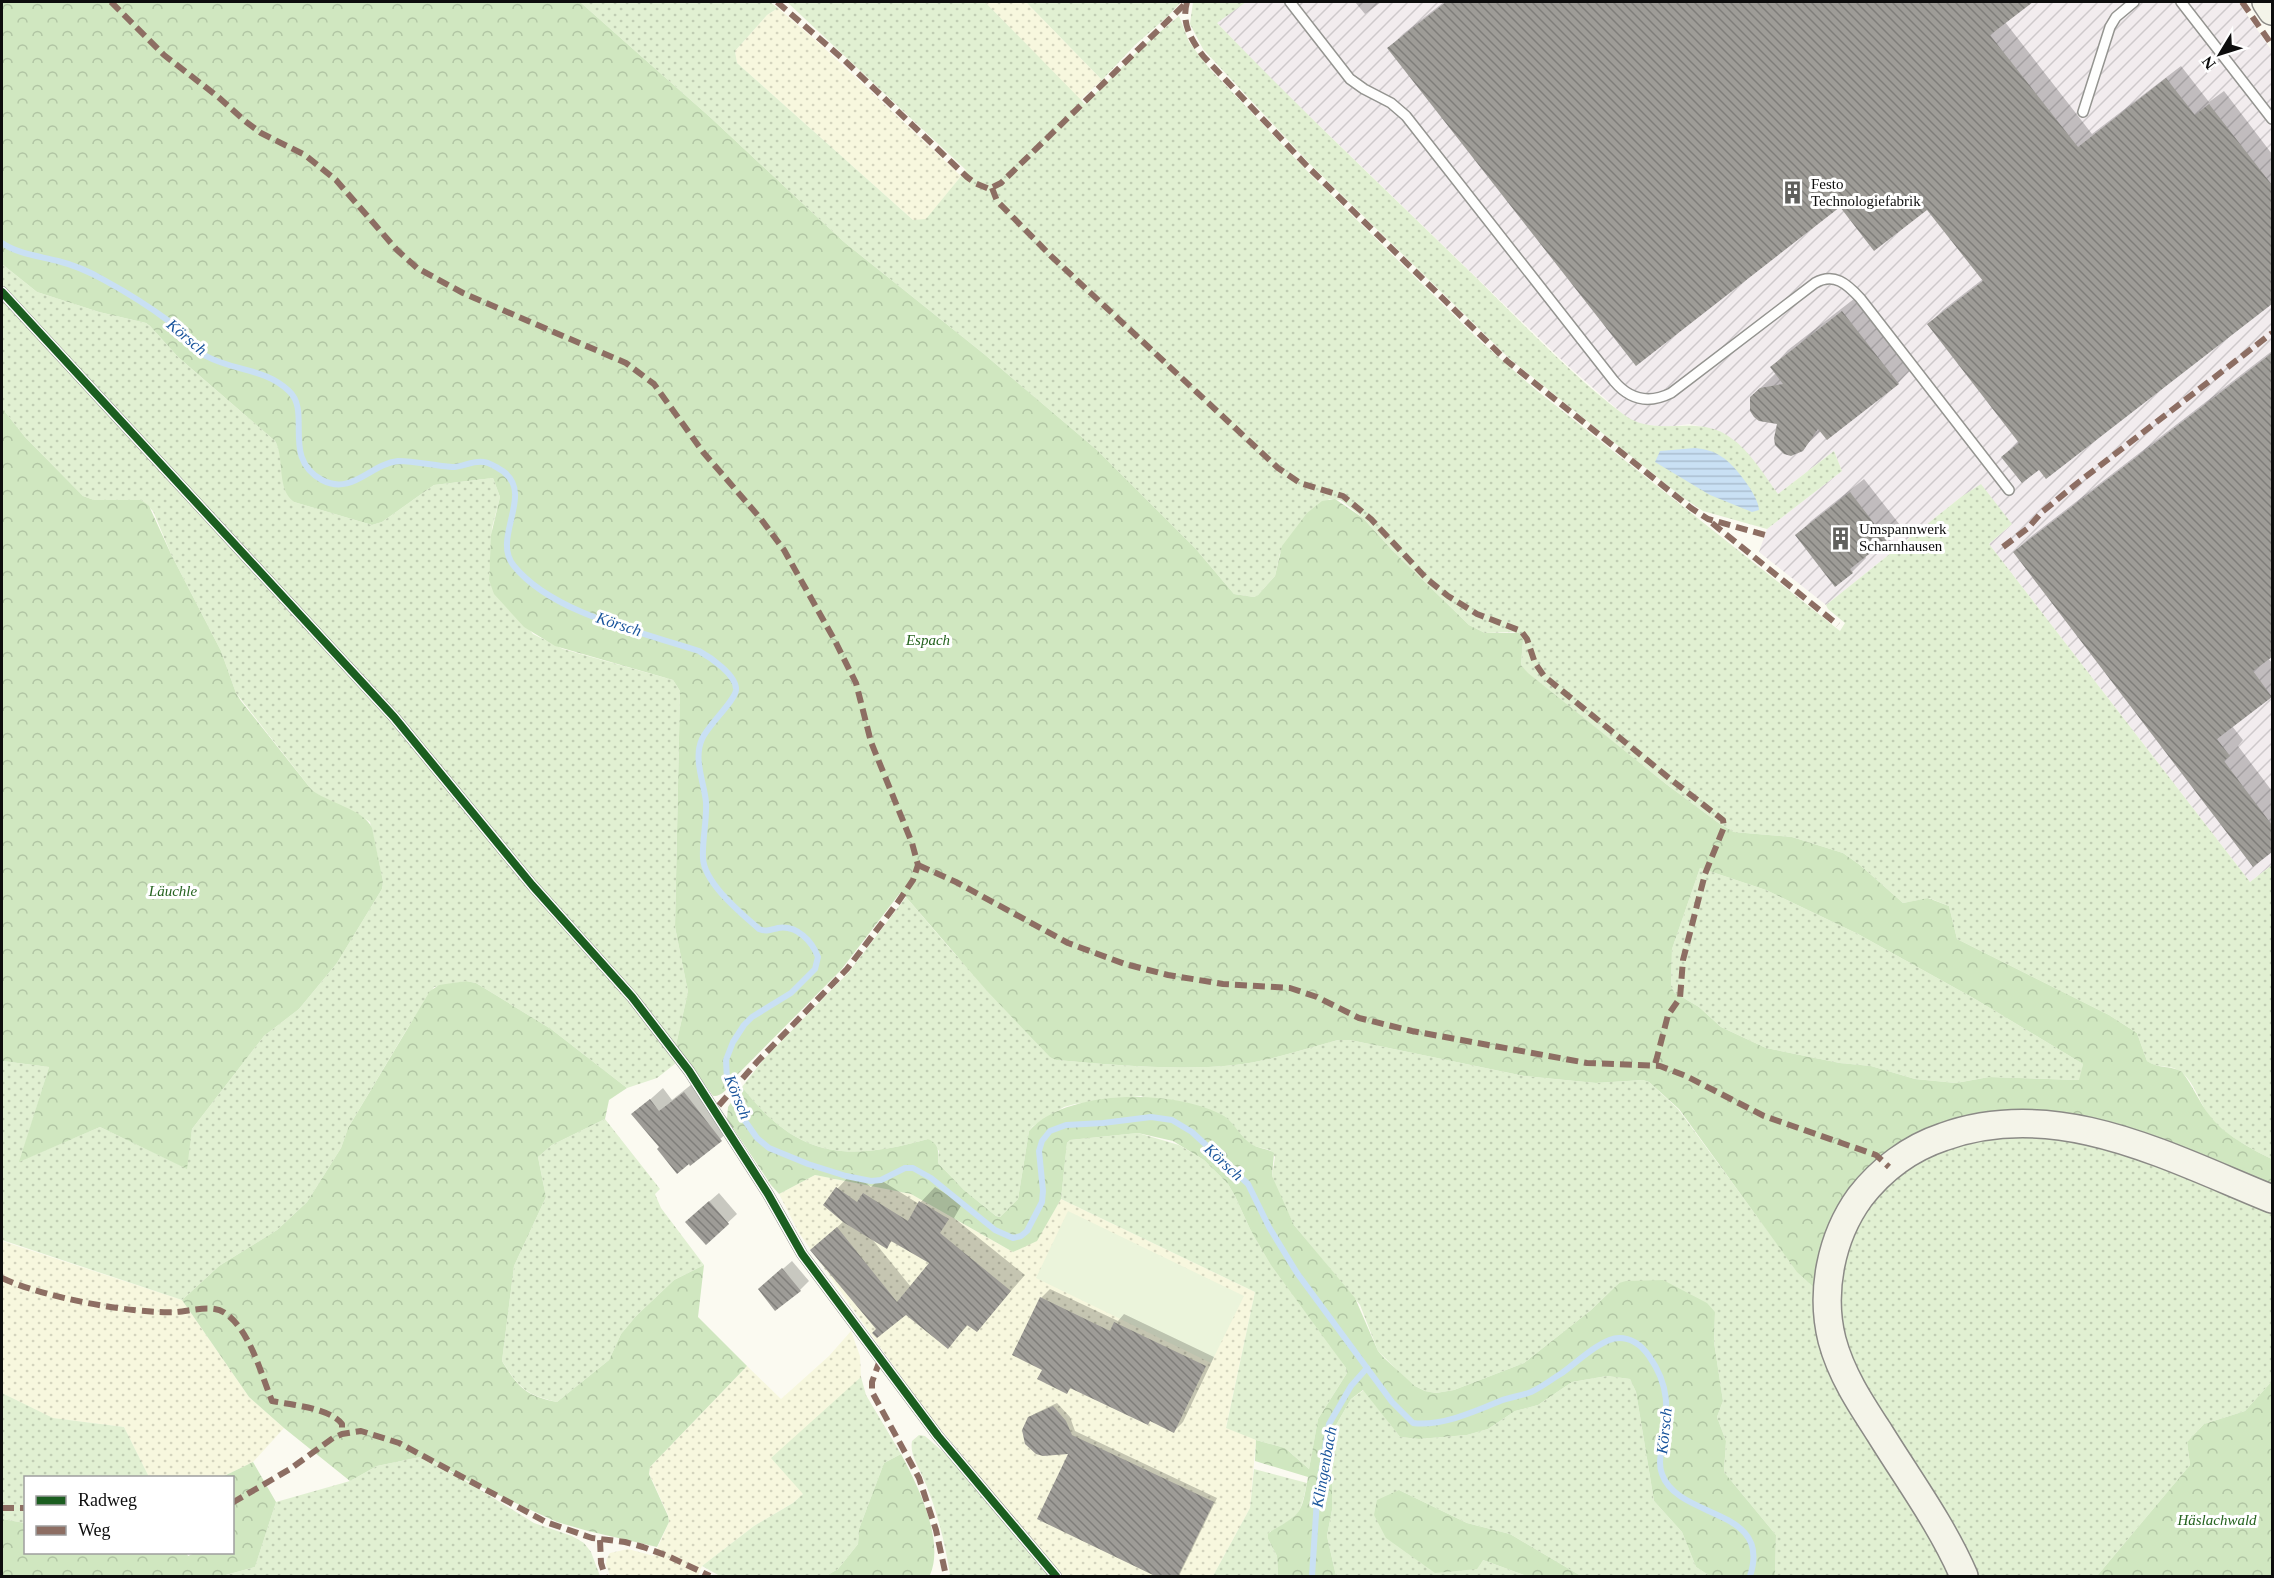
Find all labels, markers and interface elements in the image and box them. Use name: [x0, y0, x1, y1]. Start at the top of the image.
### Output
north arrow: [2190, 24, 2250, 84]
text: N: [2198, 53, 2219, 73]
place label: Festo Technologiefabrik: [1811, 176, 1921, 209]
building icon: Festo Technologiefabrik: [1780, 180, 1806, 206]
water label: Körsch: [163, 315, 210, 358]
place label: Umspannwerk Scharnhausen: [1859, 521, 1947, 554]
building icon: Umspannwerk Scharnhausen: [1828, 525, 1854, 551]
water label: Körsch: [593, 608, 644, 639]
park label: Espach: [905, 632, 950, 648]
park label: Läuchle: [148, 883, 198, 899]
water label: Körsch: [721, 1071, 755, 1122]
water label: Körsch: [1201, 1139, 1247, 1184]
water label: Körsch: [1653, 1407, 1675, 1456]
water label: Klingenbach: [1308, 1425, 1340, 1510]
legend: [24, 1476, 234, 1554]
text: Radweg: [78, 1490, 137, 1510]
park label: Häslachwald: [2176, 1512, 2257, 1528]
text: Weg: [78, 1520, 111, 1540]

